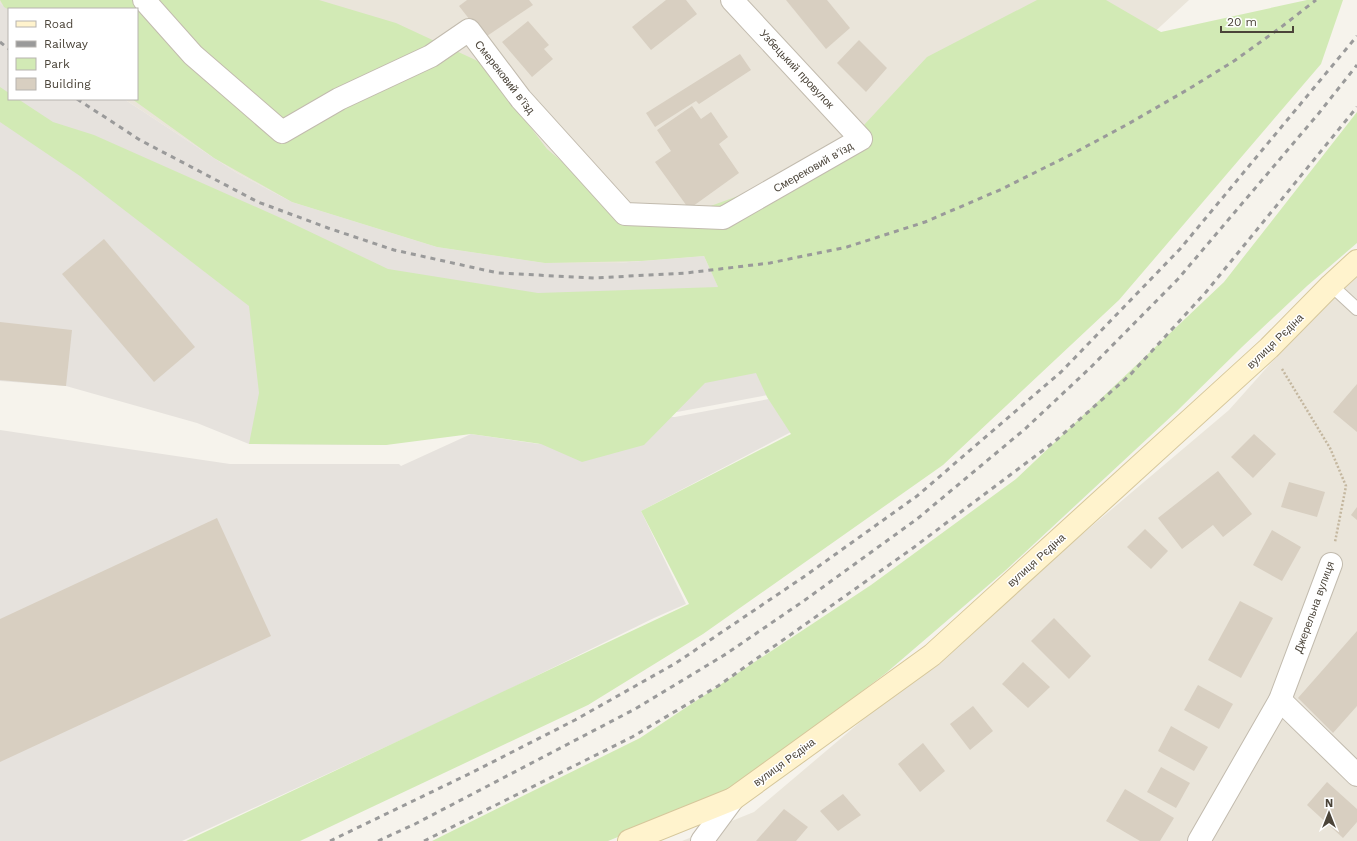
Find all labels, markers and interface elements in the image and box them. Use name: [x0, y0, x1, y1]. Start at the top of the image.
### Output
legend: [8, 8, 138, 100]
scale bar: [1221, 8, 1293, 34]
text: 20 m: [1227, 15, 1257, 29]
text: Road: [44, 17, 73, 31]
street label: Узбецький провулок: [757, 27, 837, 112]
text: Railway: [44, 37, 89, 51]
street label: Смерековий в'їзд: [472, 38, 538, 117]
text: Park: [44, 57, 70, 71]
text: Building: [44, 77, 91, 91]
street label: Смерековий в'їзд: [771, 139, 856, 195]
street label: вулиця Рєдіна: [1244, 311, 1307, 372]
street label: вулиця Рєдіна: [1005, 530, 1069, 590]
street label: Джерельна вулиця: [1292, 560, 1337, 655]
street label: вулиця Рєдіна: [751, 735, 819, 789]
north arrow: [1309, 793, 1349, 833]
text: N: [1325, 797, 1333, 810]

